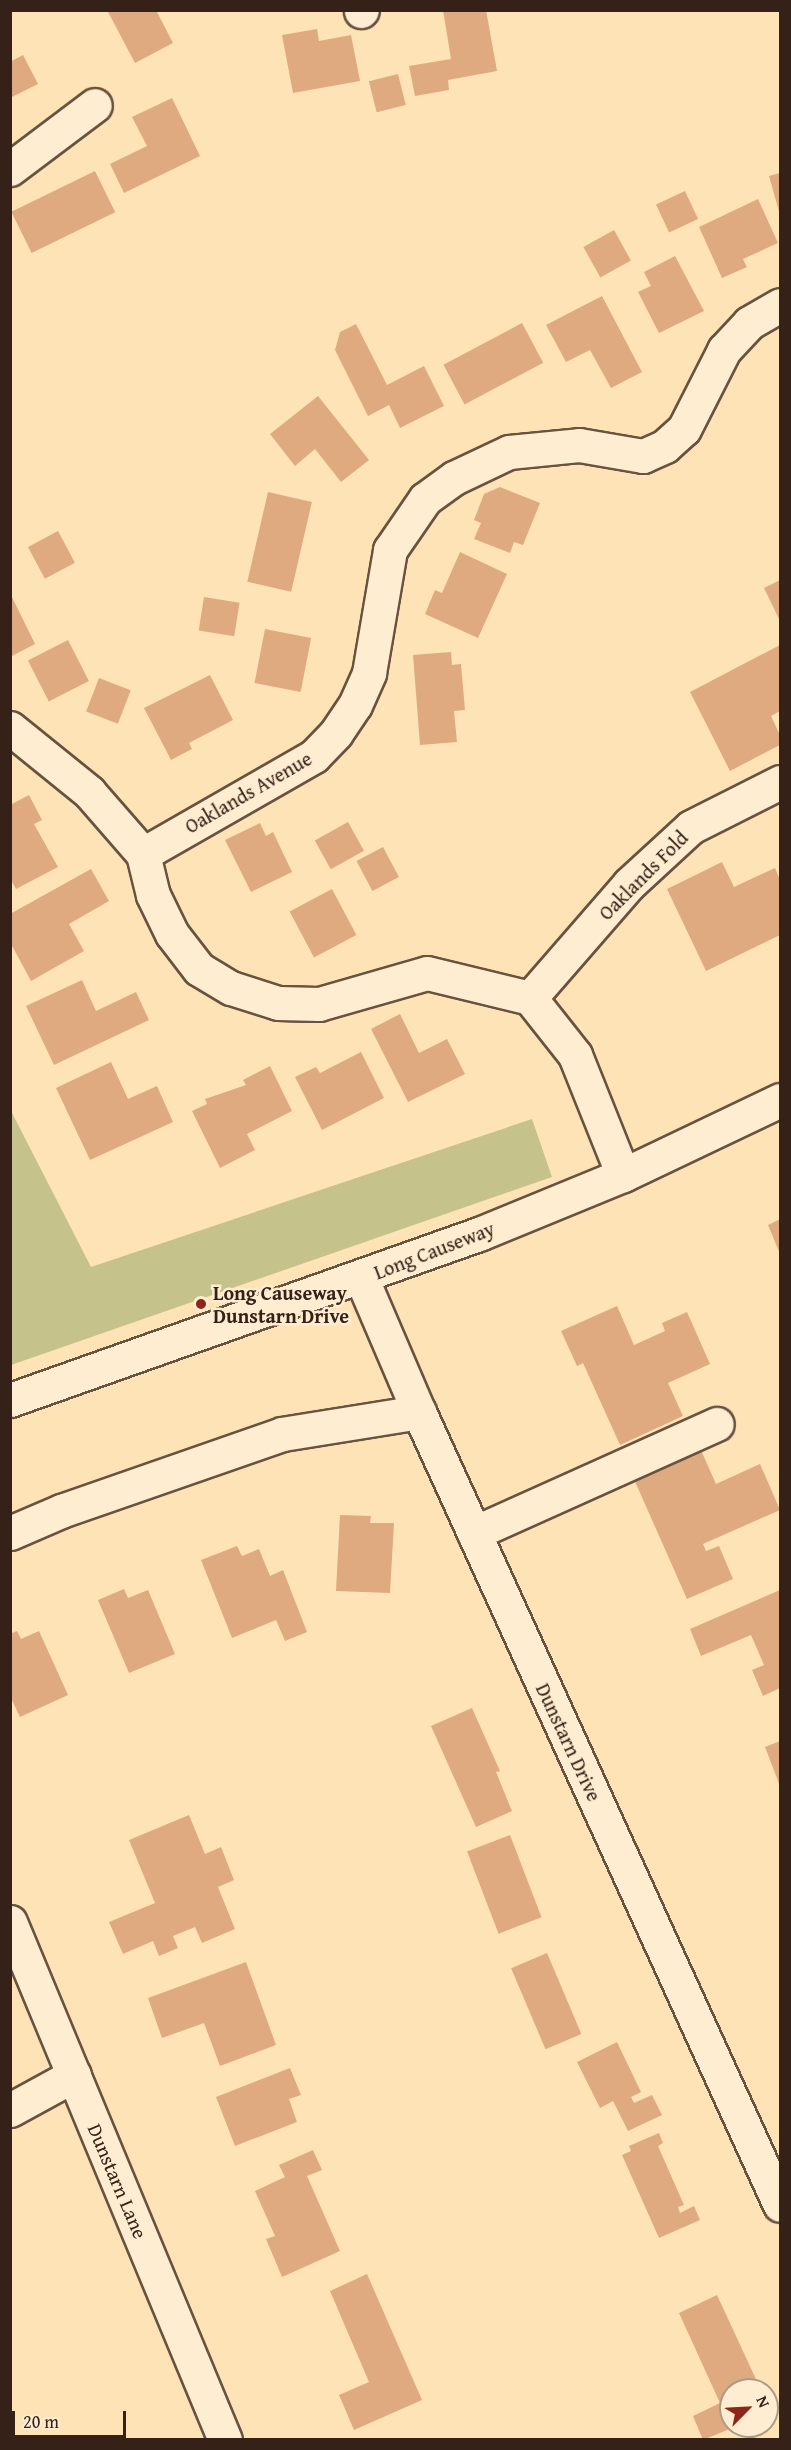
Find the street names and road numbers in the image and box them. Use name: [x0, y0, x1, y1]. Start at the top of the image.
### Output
street label: Oaklands Avenue: [180, 746, 316, 838]
street label: Oaklands Fold: [593, 825, 693, 925]
street label: Long Causeway: [370, 1216, 498, 1284]
street label: Dunstarn Drive: [531, 1679, 607, 1805]
street label: Dunstarn Lane: [83, 2120, 153, 2242]

